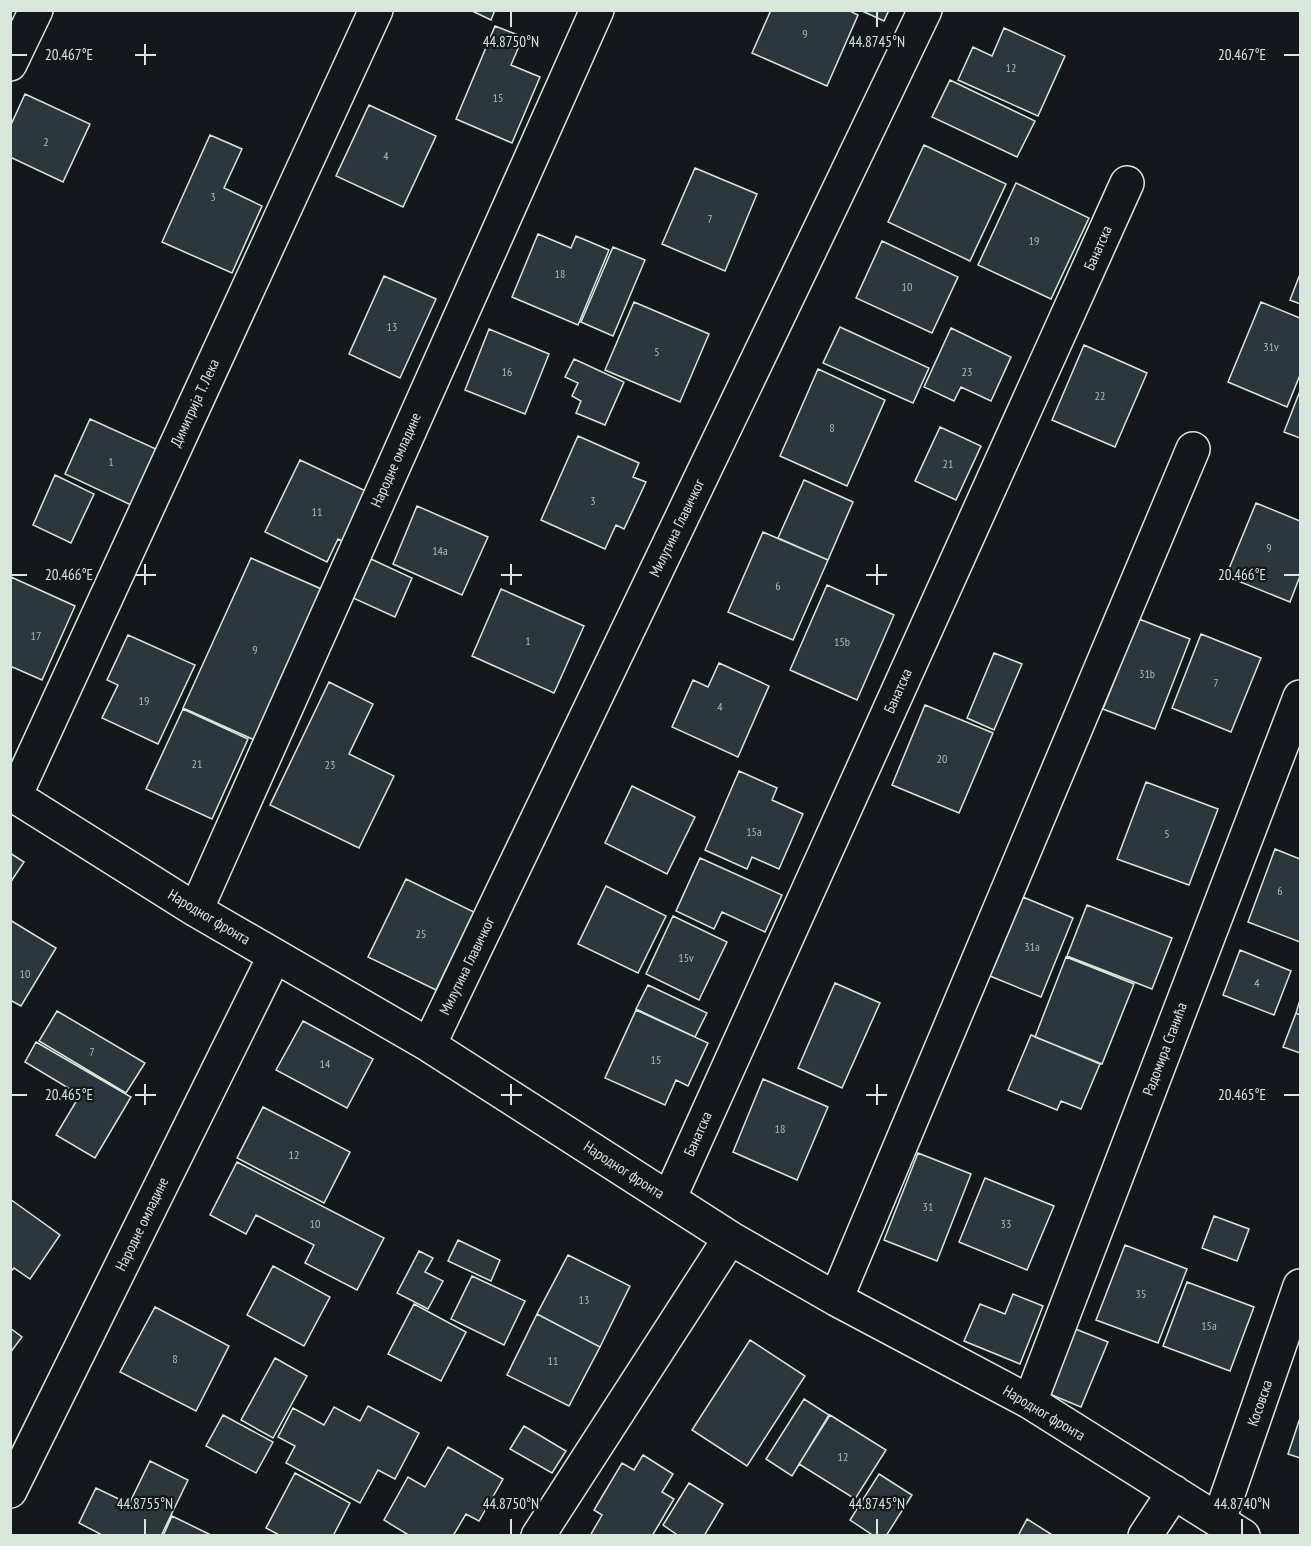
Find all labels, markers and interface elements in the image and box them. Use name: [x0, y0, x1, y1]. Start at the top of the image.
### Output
house number: 9: [802, 26, 808, 41]
text: 44.8750°N: [483, 32, 539, 51]
text: 44.8745°N: [849, 32, 905, 51]
text: 20.467°E: [45, 45, 93, 64]
text: 20.467°E: [1218, 45, 1266, 64]
house number: 12: [1006, 60, 1016, 75]
house number: 15: [493, 90, 503, 105]
house number: 2: [43, 134, 49, 149]
house number: 4: [383, 148, 389, 163]
house number: 3: [210, 189, 216, 204]
house number: 7: [707, 211, 713, 226]
street label: Банатска: [1079, 222, 1116, 273]
house number: 19: [1029, 233, 1039, 248]
house number: 18: [555, 266, 565, 281]
house number: 10: [902, 279, 912, 294]
house number: 13: [387, 319, 397, 334]
house number: 31v: [1263, 339, 1279, 354]
house number: 5: [654, 344, 660, 359]
street label: Димитрија Т. Лека: [166, 356, 223, 450]
house number: 16: [502, 364, 512, 379]
house number: 23: [962, 364, 972, 379]
house number: 22: [1095, 388, 1105, 403]
street label: Народне омладине: [366, 409, 425, 510]
house number: 8: [829, 420, 835, 435]
house number: 1: [108, 454, 114, 469]
house number: 21: [943, 456, 953, 471]
street label: Милутина Главичког: [645, 475, 709, 580]
house number: 3: [590, 493, 596, 508]
house number: 11: [312, 504, 322, 519]
house number: 9: [1266, 540, 1272, 555]
house number: 14a: [432, 543, 448, 558]
text: 20.466°E: [45, 565, 93, 584]
text: 20.466°E: [1218, 565, 1266, 584]
house number: 6: [775, 578, 781, 593]
house number: 17: [31, 628, 41, 643]
house number: 1: [525, 633, 531, 648]
house number: 15b: [834, 634, 850, 649]
house number: 9: [252, 642, 258, 657]
street label: Банатска: [879, 665, 916, 716]
house number: 31b: [1139, 666, 1155, 681]
house number: 7: [1213, 675, 1219, 690]
house number: 19: [139, 693, 149, 708]
house number: 4: [717, 699, 723, 714]
house number: 20: [937, 751, 947, 766]
house number: 21: [192, 756, 202, 771]
house number: 23: [325, 757, 335, 772]
house number: 15a: [746, 824, 762, 839]
house number: 5: [1164, 826, 1170, 841]
house number: 6: [1277, 883, 1283, 898]
street label: Народног фронта: [165, 885, 254, 949]
street label: Милутина Главичког: [435, 913, 499, 1018]
house number: 25: [416, 926, 426, 941]
house number: 31a: [1024, 939, 1040, 954]
house number: 15v: [678, 950, 694, 965]
house number: 10: [20, 966, 30, 981]
house number: 4: [1254, 975, 1260, 990]
street label: Радомира Станића: [1138, 1000, 1191, 1098]
house number: 7: [89, 1044, 95, 1059]
house number: 15: [651, 1052, 661, 1067]
house number: 14: [320, 1056, 331, 1071]
text: 20.465°E: [45, 1085, 93, 1104]
text: 20.465°E: [1218, 1085, 1266, 1104]
street label: Банатска: [679, 1108, 716, 1159]
house number: 18: [775, 1121, 785, 1136]
street label: Народног фронта: [580, 1136, 668, 1203]
house number: 12: [289, 1147, 299, 1162]
street label: Народне омладине: [111, 1174, 172, 1274]
house number: 31: [923, 1199, 933, 1214]
house number: 10: [310, 1216, 320, 1231]
house number: 33: [1001, 1216, 1011, 1231]
house number: 35: [1136, 1286, 1146, 1301]
house number: 13: [579, 1292, 589, 1307]
house number: 15a: [1201, 1318, 1217, 1333]
house number: 8: [172, 1351, 178, 1366]
house number: 11: [548, 1353, 558, 1368]
street label: Косовска: [1243, 1377, 1276, 1429]
street label: Народног фронта: [1000, 1381, 1089, 1445]
house number: 12: [838, 1449, 848, 1464]
text: 44.8755°N: [117, 1494, 173, 1513]
text: 44.8750°N: [483, 1494, 539, 1513]
text: 44.8745°N: [849, 1494, 905, 1513]
text: 44.8740°N: [1214, 1494, 1270, 1513]

